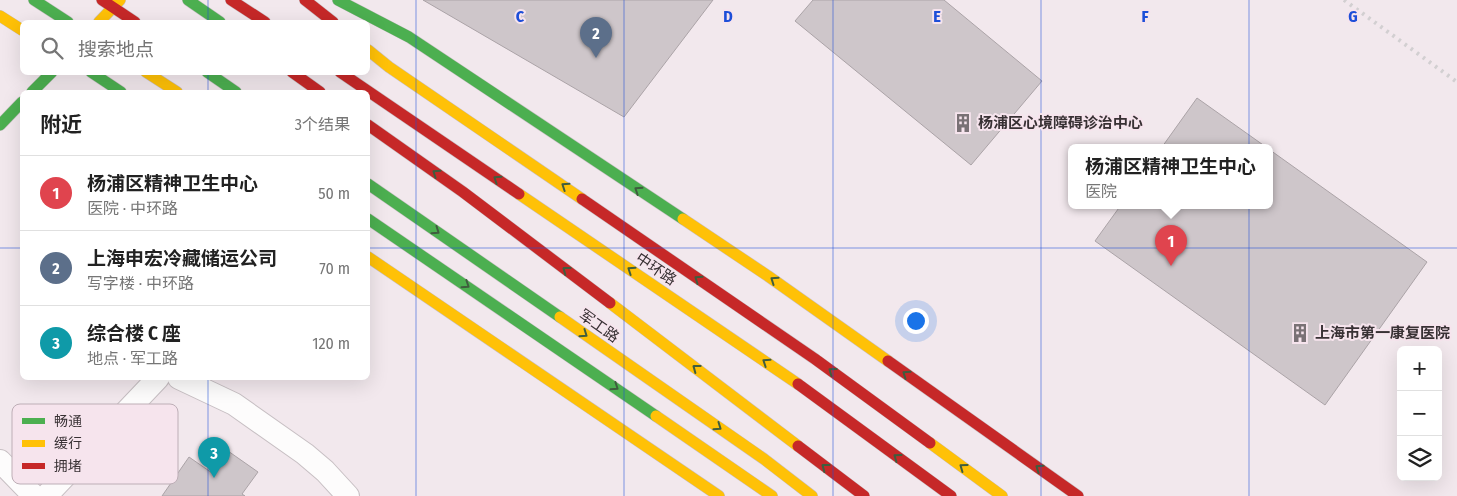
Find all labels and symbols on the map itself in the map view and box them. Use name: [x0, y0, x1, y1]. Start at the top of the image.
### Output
text: C: [516, 7, 525, 26]
text: D: [723, 7, 733, 26]
text: E: [933, 7, 941, 26]
text: F: [1141, 7, 1149, 26]
text: G: [1348, 7, 1358, 26]
pin: 2: [580, 17, 612, 58]
building icon: 杨浦区心境障碍诊治中心: [952, 112, 974, 134]
place label: 杨浦区心境障碍诊治中心: [978, 114, 1143, 132]
one-way arrow: [432, 170, 442, 179]
one-way arrow: [493, 176, 503, 185]
one-way arrow: [561, 183, 570, 192]
one-way arrow: [635, 186, 644, 196]
one-way arrow: [431, 225, 440, 234]
pin: 1: [1155, 225, 1187, 266]
street label: 中环路: [632, 249, 680, 289]
one-way arrow: [628, 267, 637, 276]
one-way arrow: [563, 268, 572, 276]
one-way arrow: [695, 276, 704, 285]
one-way arrow: [770, 277, 779, 286]
one-way arrow: [461, 279, 470, 289]
street label: 军工路: [575, 306, 623, 346]
your location: [903, 308, 929, 334]
building icon: 上海市第一康复医院: [1289, 322, 1311, 344]
place label: 上海市第一康复医院: [1315, 324, 1450, 342]
one-way arrow: [578, 328, 588, 337]
one-way arrow: [762, 359, 771, 368]
one-way arrow: [693, 366, 702, 374]
one-way arrow: [829, 369, 838, 377]
one-way arrow: [902, 371, 912, 380]
one-way arrow: [609, 381, 618, 390]
legend: [12, 404, 178, 484]
text: 畅通: [54, 413, 82, 430]
one-way arrow: [712, 421, 722, 430]
text: 缓行: [54, 435, 82, 452]
pin: 3: [198, 437, 230, 478]
one-way arrow: [893, 454, 903, 463]
text: 拥堵: [54, 458, 82, 475]
one-way arrow: [822, 464, 831, 472]
one-way arrow: [959, 464, 969, 473]
one-way arrow: [1035, 465, 1045, 474]

